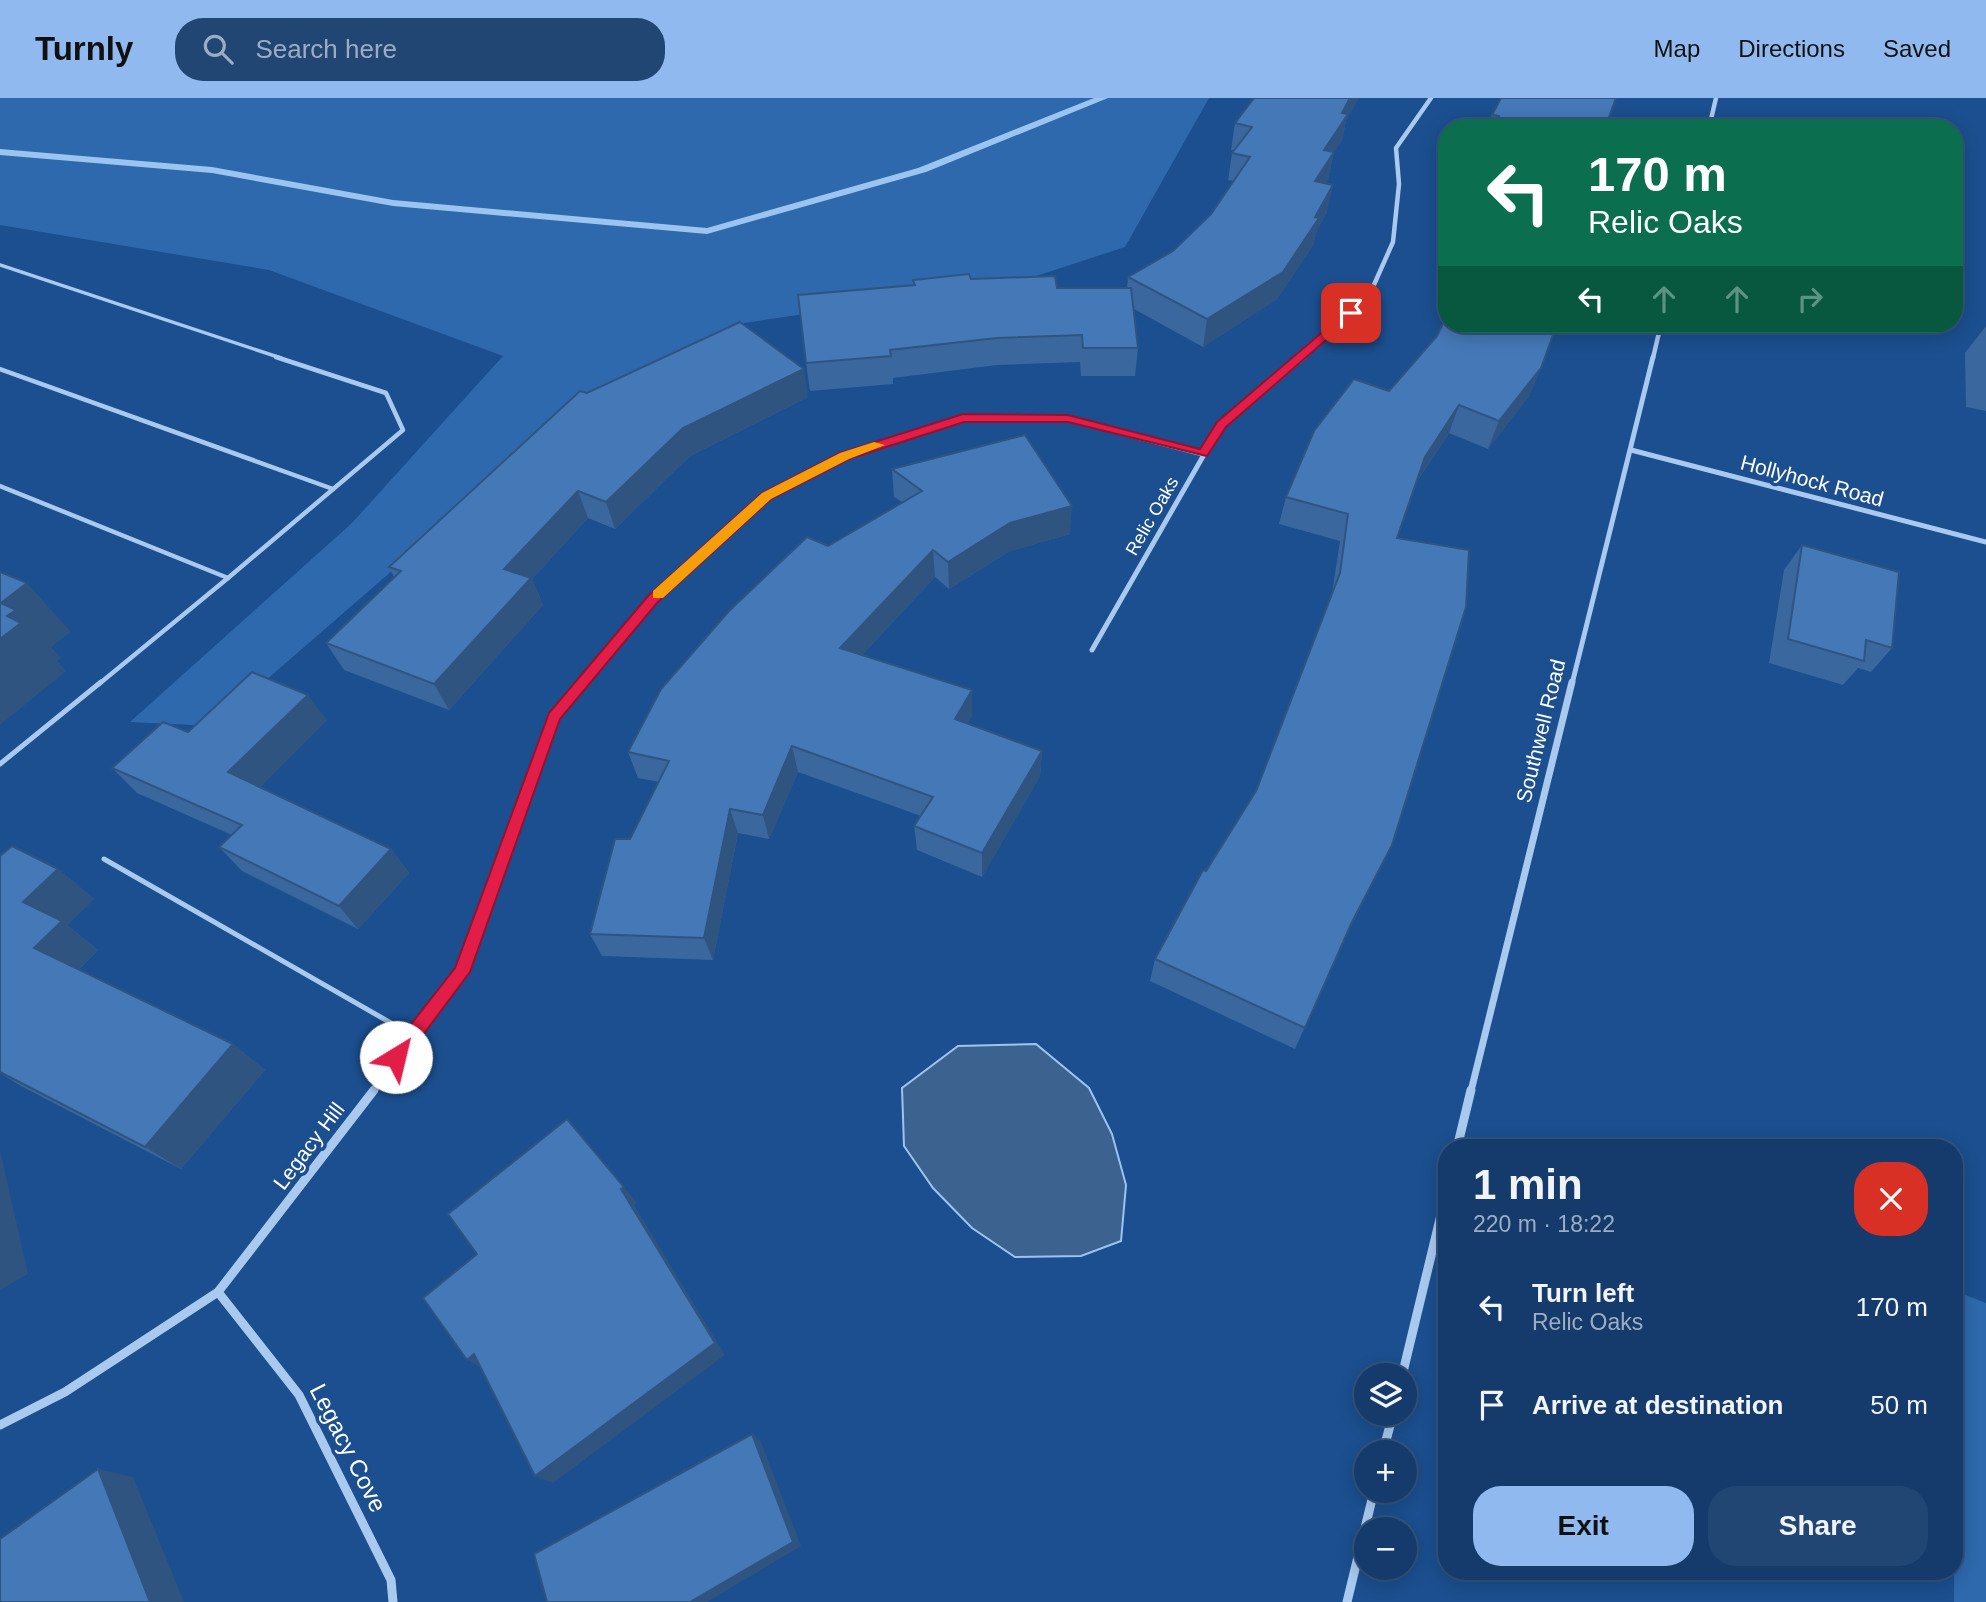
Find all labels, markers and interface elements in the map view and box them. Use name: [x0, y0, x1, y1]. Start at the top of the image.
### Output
search box: [175, 18, 665, 81]
text: Turnly: [35, 30, 133, 67]
icon: search: [199, 30, 237, 68]
text: Search here: [255, 34, 397, 64]
text: Map: [1654, 35, 1700, 62]
text: Directions: [1738, 35, 1845, 62]
text: Saved: [1883, 35, 1951, 62]
icon: left: [1473, 147, 1564, 238]
text: 170 m: [1588, 147, 1727, 201]
text: Relic Oaks: [1588, 204, 1743, 240]
icon: left: [1572, 280, 1610, 318]
icon: ahead: [1645, 280, 1683, 318]
icon: ahead: [1718, 280, 1756, 318]
icon: right: [1791, 280, 1829, 318]
pin: [1321, 283, 1381, 343]
icon: arrive: [1332, 294, 1370, 332]
street label: Hollyhock Road: [1738, 450, 1886, 511]
street label: Relic Oaks: [1122, 473, 1182, 559]
street label: Southwell Road: [1512, 657, 1569, 805]
position arrow: [359, 1020, 433, 1094]
street label: Legacy Hill: [269, 1098, 349, 1194]
text: 1 min: [1473, 1161, 1583, 1208]
button: close: [1854, 1162, 1928, 1236]
text: 220 m · 18:22: [1473, 1211, 1615, 1237]
text: Turn left: [1532, 1278, 1634, 1308]
icon: left: [1473, 1288, 1511, 1326]
text: 170 m: [1856, 1292, 1928, 1322]
text: Relic Oaks: [1532, 1309, 1643, 1335]
map controls: [1354, 1363, 1417, 1580]
button: layers: [1354, 1363, 1417, 1426]
street label: Legacy Cove: [305, 1379, 392, 1516]
icon: arrive: [1473, 1386, 1511, 1424]
text: Arrive at destination: [1532, 1390, 1783, 1420]
text: 50 m: [1870, 1390, 1928, 1420]
button: +: [1354, 1440, 1417, 1503]
button: Exit: [1473, 1486, 1694, 1566]
button: Share: [1708, 1486, 1928, 1566]
button: −: [1354, 1517, 1417, 1580]

